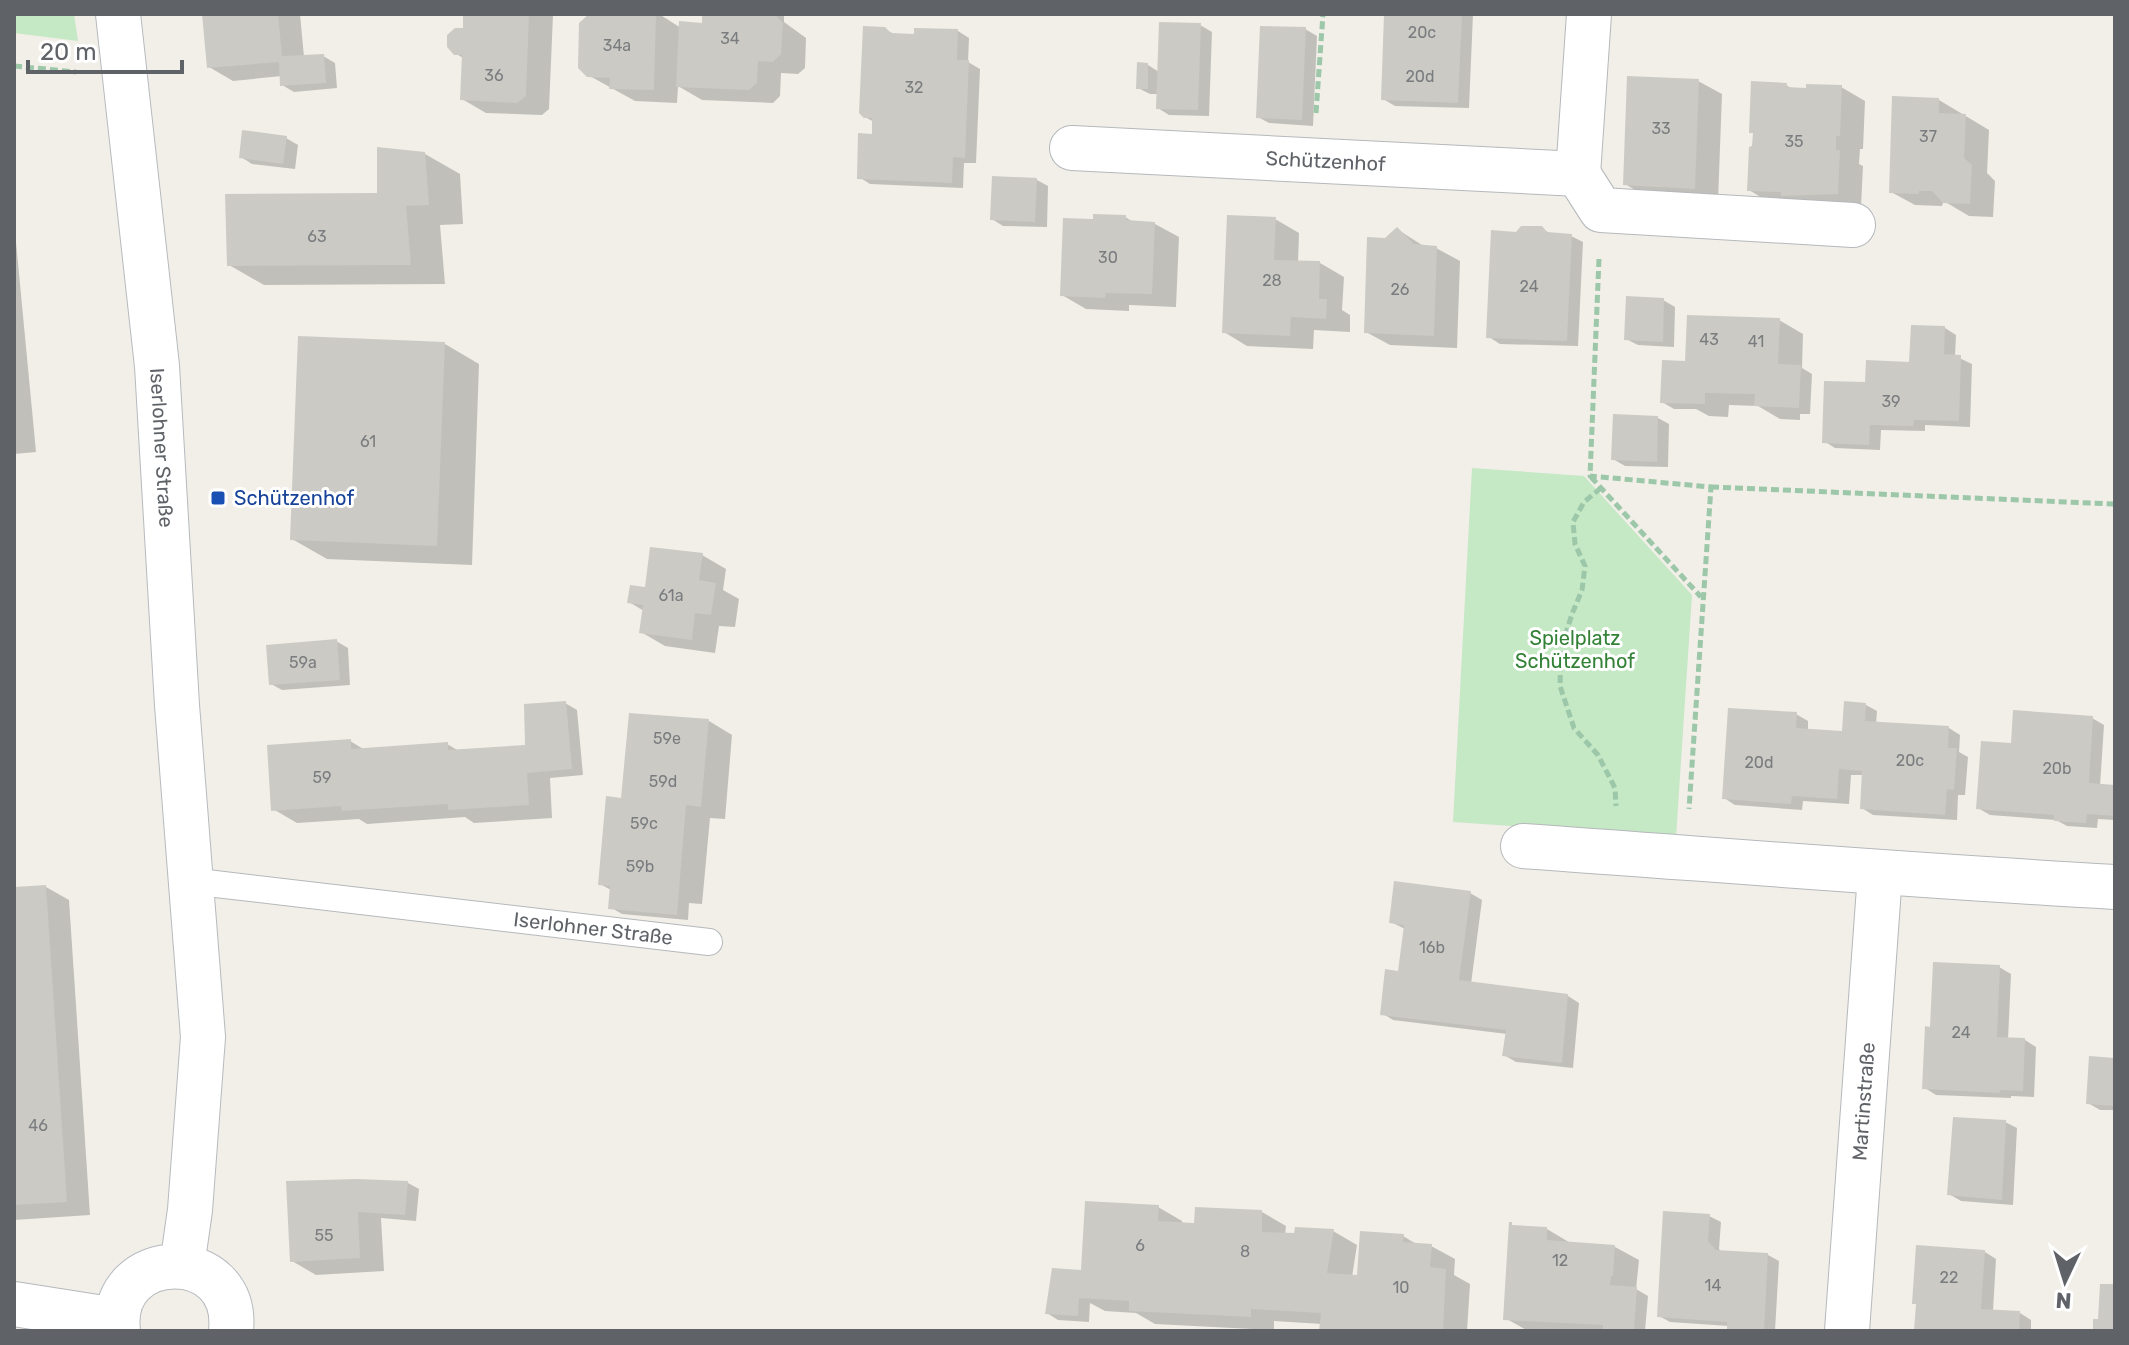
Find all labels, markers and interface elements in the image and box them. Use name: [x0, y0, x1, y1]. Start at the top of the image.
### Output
house number: 20c: [1408, 23, 1436, 42]
scale bar: [28, 24, 182, 74]
house number: 34: [720, 29, 740, 48]
house number: 34a: [603, 36, 631, 55]
text: 20 m: [40, 38, 97, 66]
house number: 36: [484, 66, 504, 85]
house number: 20d: [1405, 67, 1435, 86]
house number: 32: [904, 78, 924, 97]
house number: 33: [1651, 119, 1671, 138]
house number: 37: [1919, 127, 1937, 146]
house number: 35: [1784, 132, 1804, 151]
street label: Schützenhof: [1265, 146, 1387, 176]
house number: 63: [307, 227, 327, 246]
house number: 30: [1098, 248, 1118, 267]
house number: 28: [1262, 271, 1282, 290]
house number: 24: [1519, 277, 1539, 296]
house number: 26: [1390, 280, 1410, 299]
house number: 43: [1699, 330, 1719, 349]
house number: 41: [1748, 332, 1764, 351]
street label: Iserlohner Straße: [145, 367, 179, 528]
house number: 39: [1881, 392, 1901, 411]
house number: 61: [360, 432, 376, 451]
place label: Schützenhof: [234, 486, 354, 510]
marker: Schützenhof: [209, 489, 227, 507]
house number: 61a: [659, 586, 683, 605]
park label: Spielplatz Schützenhof: [1515, 626, 1635, 673]
house number: 59a: [289, 653, 317, 672]
house number: 59e: [653, 729, 681, 748]
house number: 20c: [1896, 751, 1924, 770]
house number: 20d: [1744, 753, 1774, 772]
house number: 20b: [2042, 759, 2072, 778]
house number: 59: [313, 768, 332, 787]
house number: 59d: [649, 772, 677, 791]
house number: 59c: [630, 814, 658, 833]
house number: 59b: [626, 857, 654, 876]
street label: Iserlohner Straße: [512, 907, 674, 950]
house number: 16b: [1419, 938, 1445, 957]
house number: 24: [1951, 1023, 1971, 1042]
street label: Martinstraße: [1847, 1041, 1880, 1162]
house number: 46: [28, 1116, 48, 1135]
house number: 55: [314, 1226, 334, 1245]
house number: 6: [1135, 1236, 1145, 1255]
north arrow: [2025, 1241, 2105, 1321]
house number: 8: [1240, 1242, 1250, 1261]
house number: 12: [1552, 1251, 1568, 1270]
house number: 22: [1940, 1268, 1958, 1287]
house number: 14: [1705, 1276, 1721, 1295]
house number: 10: [1392, 1278, 1410, 1297]
text: N: [2055, 1286, 2072, 1314]

